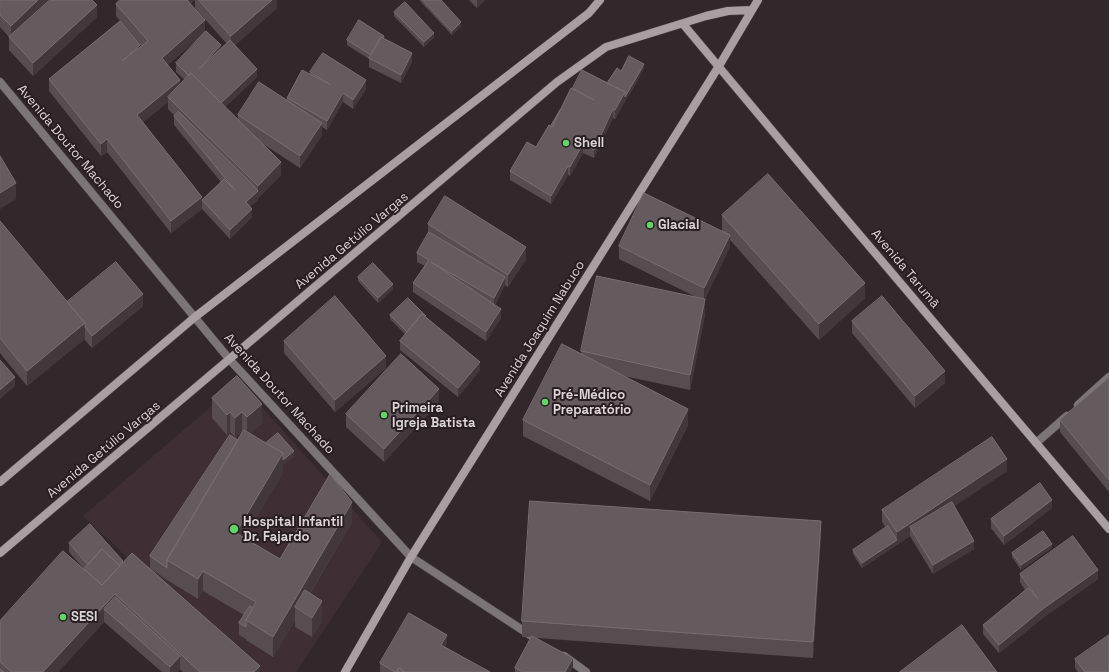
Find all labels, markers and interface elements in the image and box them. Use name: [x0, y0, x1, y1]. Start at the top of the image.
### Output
street label: Avenida Doutor Machado: [13, 82, 127, 212]
place label: Shell: [574, 135, 604, 151]
marker: Shell: [561, 138, 571, 148]
street label: Avenida Getúlio Vargas: [292, 189, 412, 293]
place label: Glacial: [658, 217, 699, 233]
marker: Glacial: [645, 220, 655, 230]
street label: Avenida Tarumã: [867, 226, 943, 312]
street label: Avenida Joaquim Nabuco: [492, 258, 588, 400]
street label: Avenida Doutor Machado: [221, 330, 337, 458]
place label: Pré-Médico Preparatório: [553, 387, 631, 418]
marker: Pré-Médico Preparatório: [540, 397, 550, 407]
street label: Avenida Getúlio Vargas: [44, 398, 164, 502]
place label: Primeira Igreja Batista: [392, 400, 476, 431]
marker: Primeira Igreja Batista: [379, 410, 389, 420]
place label: Hospital Infantil Dr. Fajardo: [243, 514, 343, 545]
marker: Hospital Infantil Dr. Fajardo: [228, 523, 240, 535]
place label: SESI: [71, 609, 97, 625]
marker: SESI: [58, 612, 68, 622]

